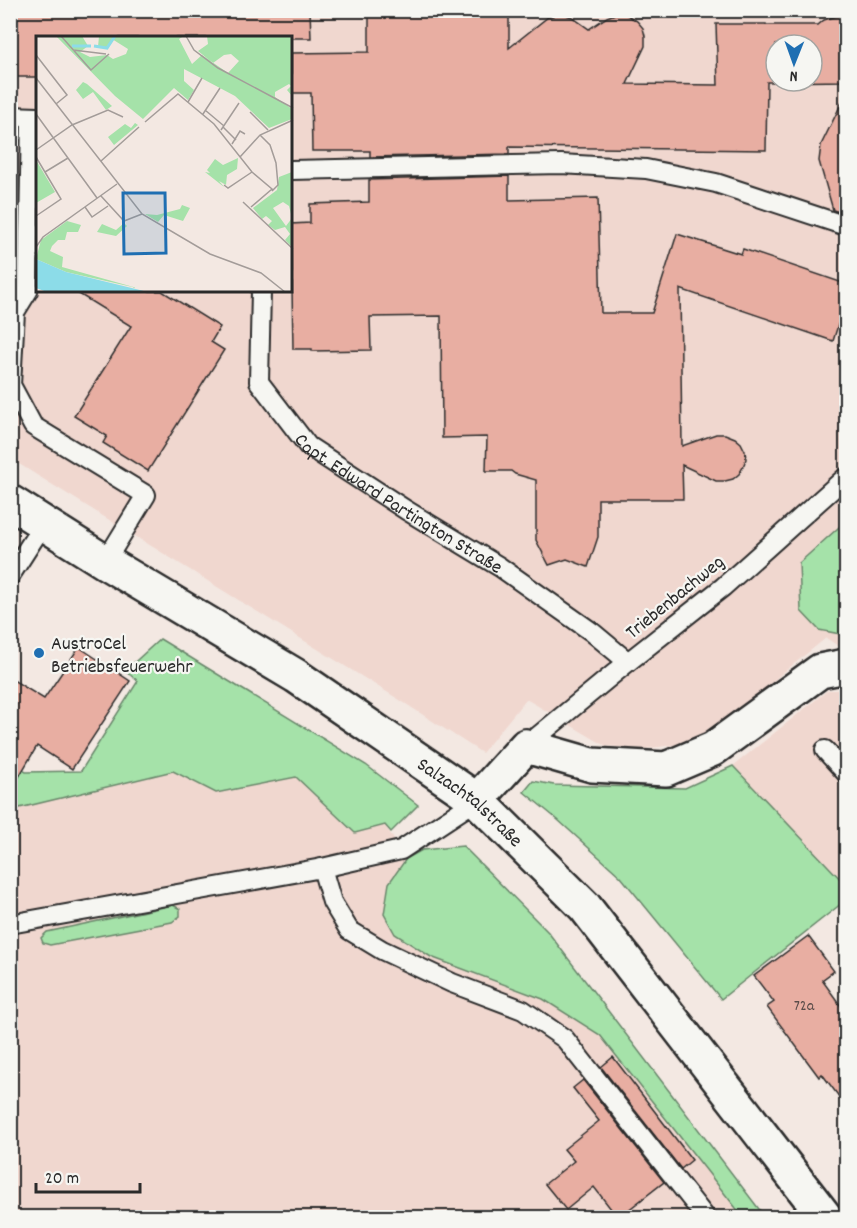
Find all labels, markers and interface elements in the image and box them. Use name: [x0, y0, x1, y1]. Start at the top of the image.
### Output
north arrow: [764, 33, 824, 93]
inset map: [36, 36, 292, 292]
text: N: [790, 64, 798, 87]
street label: Capt. Edward Partington Straße: [286, 428, 507, 582]
street label: Triebenbachweg: [620, 550, 731, 647]
place label: AustroCel Betriebsfeuerwehr: [51, 631, 193, 682]
marker: AustroCel Betriebsfeuerwehr: [32, 646, 46, 660]
street label: Salzachtalstraße: [410, 752, 528, 855]
house number: 72a: [794, 995, 815, 1018]
scale bar: [36, 1156, 140, 1194]
text: 20 m: [45, 1167, 79, 1192]

